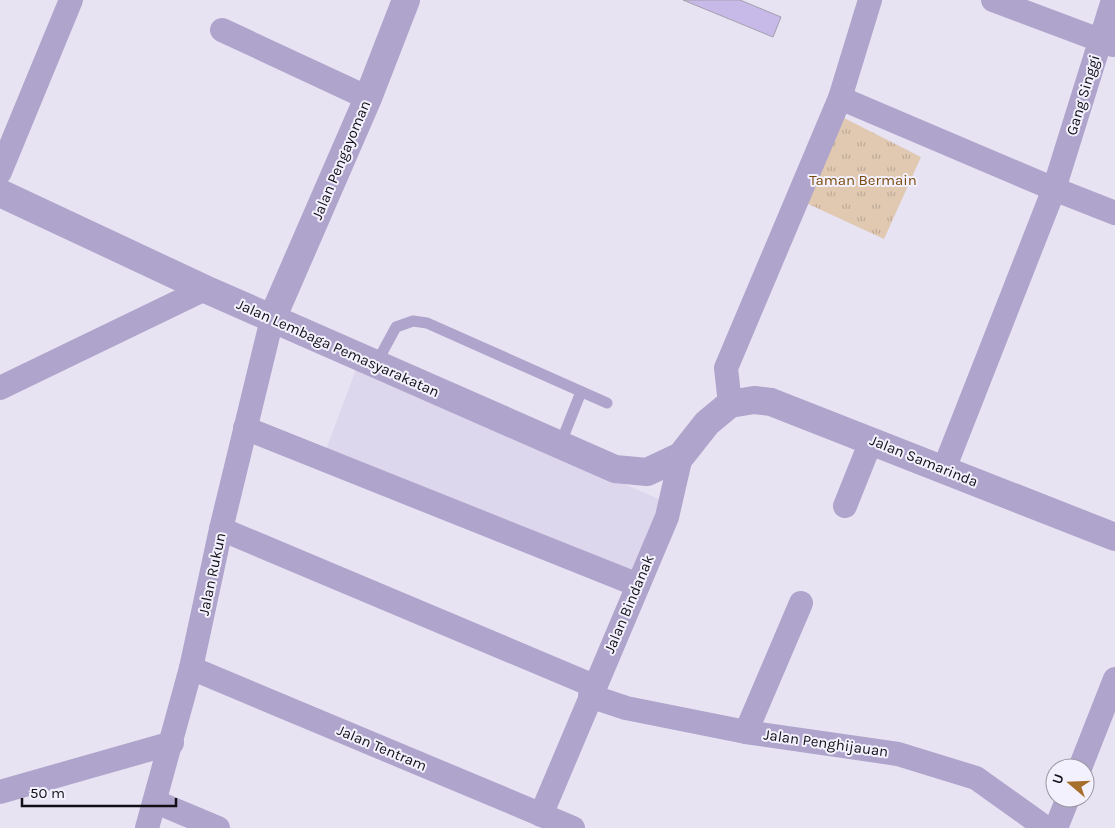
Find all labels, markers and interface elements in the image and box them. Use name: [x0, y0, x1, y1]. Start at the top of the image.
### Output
street label: Gang Singgi: [1062, 53, 1104, 137]
street label: Jalan Pengayoman: [308, 98, 374, 222]
park label: Taman Bermain: [809, 171, 917, 189]
street label: Jalan Lembaga Pemasyarakatan: [234, 295, 442, 401]
street label: Jalan Samarinda: [867, 431, 981, 491]
street label: Jalan Rukun: [194, 531, 230, 617]
street label: Jalan Bindanak: [600, 552, 658, 656]
street label: Jalan Tentram: [334, 721, 430, 775]
street label: Jalan Penghijauan: [762, 725, 890, 761]
north arrow: [1045, 758, 1095, 808]
text: U: [1049, 772, 1068, 786]
scale bar: [22, 776, 176, 808]
text: 50 m: [30, 784, 65, 802]

